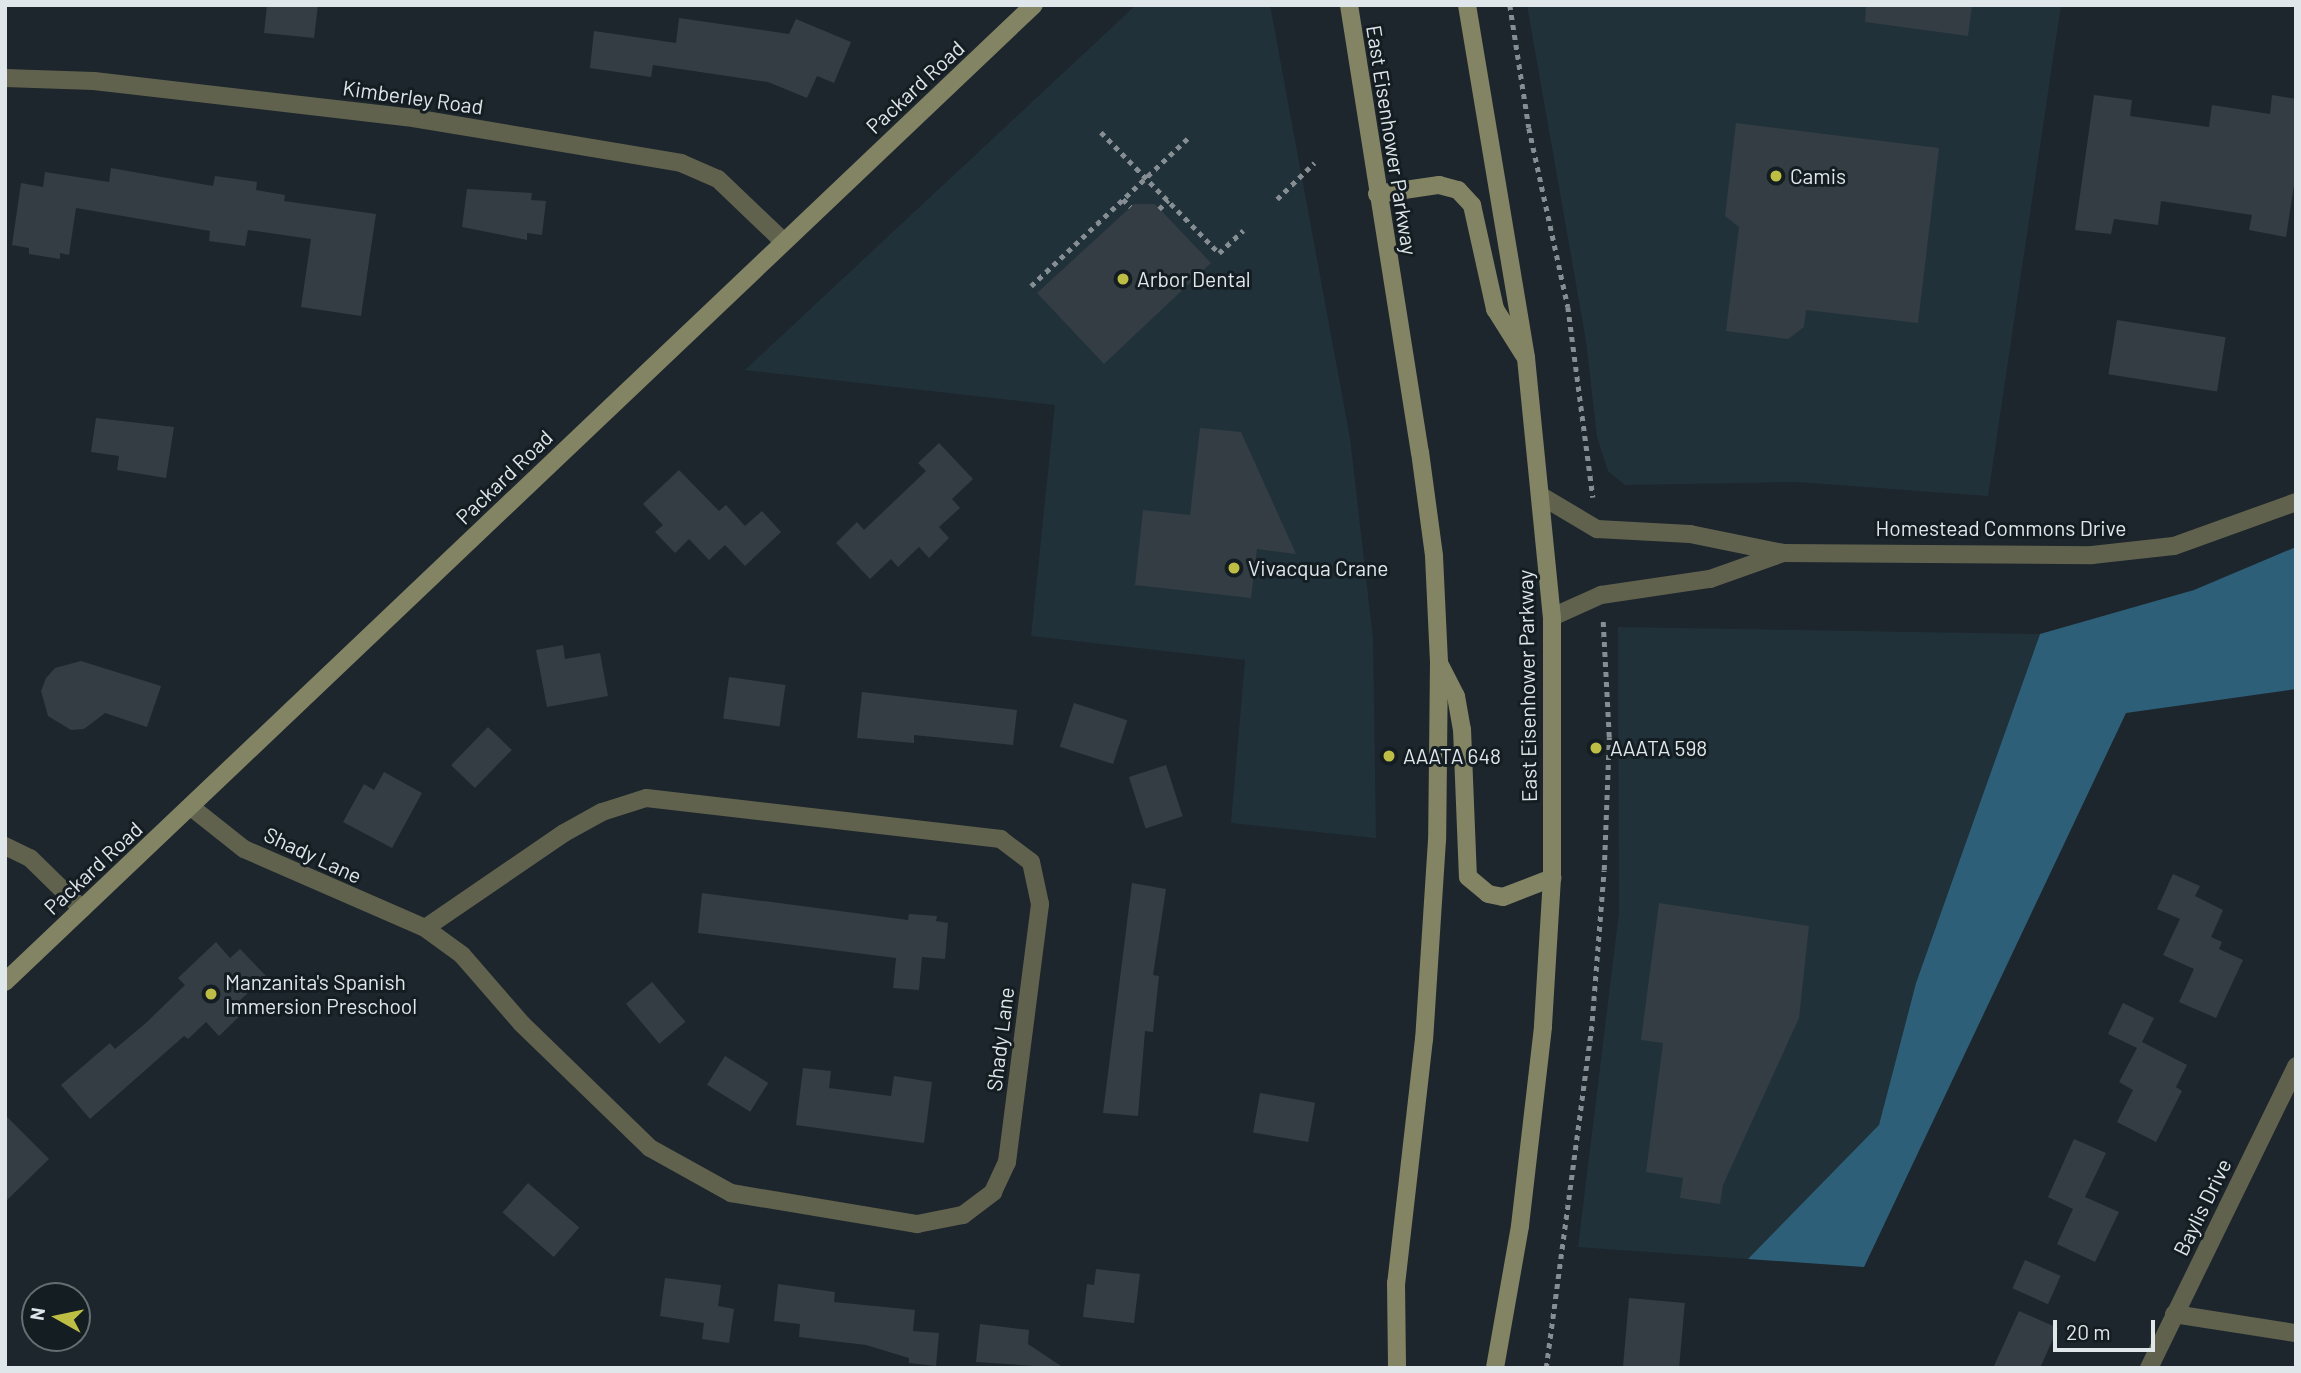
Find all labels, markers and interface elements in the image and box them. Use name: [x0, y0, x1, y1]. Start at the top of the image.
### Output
street label: East Eisenhower Parkway: [1361, 23, 1423, 257]
street label: Packard Road: [861, 35, 969, 139]
street label: Kimberley Road: [341, 75, 485, 119]
place label: Camis: [1790, 163, 1846, 189]
marker: Camis: [1768, 168, 1784, 184]
place label: Arbor Dental: [1137, 266, 1251, 292]
marker: Arbor Dental: [1115, 271, 1131, 287]
street label: Packard Road: [450, 425, 558, 529]
street label: Homestead Commons Drive: [1876, 515, 2126, 541]
place label: Vivacqua Crane: [1248, 555, 1388, 581]
marker: Vivacqua Crane: [1226, 560, 1242, 576]
street label: East Eisenhower Parkway: [1512, 570, 1542, 802]
place label: AAATA 598: [1610, 735, 1707, 761]
marker: AAATA 598: [1588, 740, 1604, 756]
place label: AAATA 648: [1403, 743, 1501, 769]
marker: AAATA 648: [1381, 748, 1397, 764]
street label: Packard Road: [39, 816, 147, 920]
street label: Shady Lane: [260, 821, 366, 889]
place label: Manzanita's Spanish Immersion Preschool: [225, 969, 417, 1019]
marker: Manzanita's Spanish Immersion Preschool: [203, 986, 219, 1002]
street label: Shady Lane: [981, 986, 1019, 1092]
street label: Baylis Drive: [2168, 1154, 2236, 1260]
north arrow: [21, 1282, 91, 1352]
text: N: [24, 1306, 49, 1322]
scale bar: [2056, 1306, 2158, 1350]
text: 20 m: [2066, 1319, 2111, 1344]

